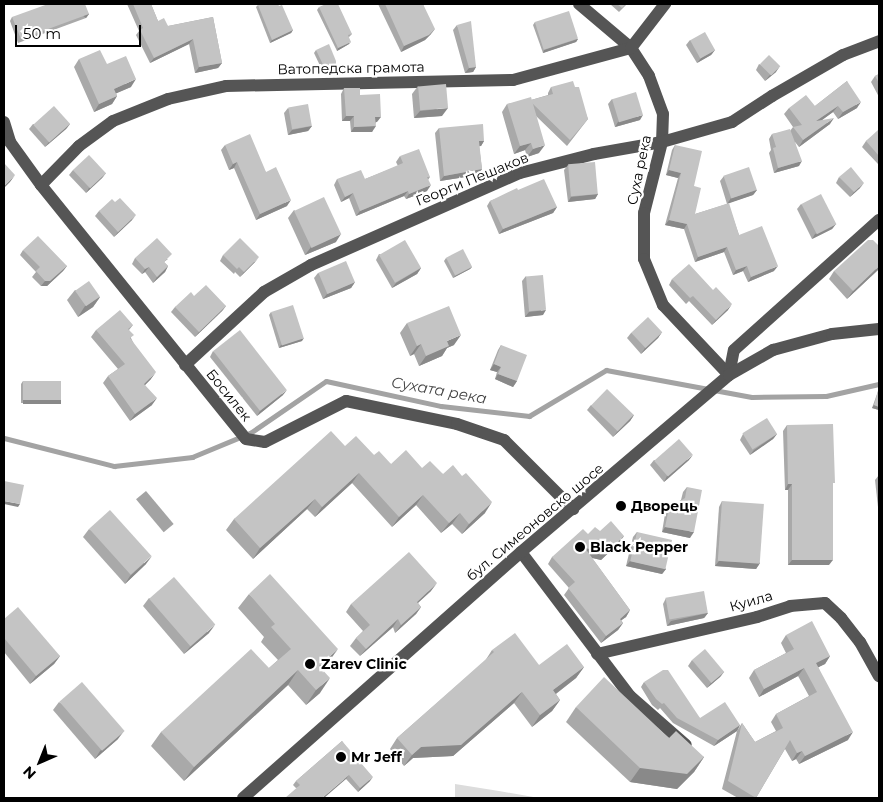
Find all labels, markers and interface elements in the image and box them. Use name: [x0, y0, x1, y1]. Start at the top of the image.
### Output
scale bar: [18, 15, 144, 47]
text: 50 m: [23, 24, 61, 43]
street label: Ватопедска грамота: [277, 58, 425, 78]
street label: Суха река: [623, 134, 655, 206]
street label: Георги Пешаков: [413, 149, 531, 209]
street label: Босилек: [203, 366, 255, 424]
water label: Сухата река: [390, 373, 488, 407]
street label: бул. Симеоновско шосе: [463, 460, 607, 584]
place label: Дворець: [631, 498, 698, 514]
marker: Дворець: [615, 500, 627, 512]
place label: Black Pepper: [590, 539, 688, 555]
marker: Black Pepper: [574, 541, 586, 553]
street label: Куила: [728, 587, 774, 615]
place label: Zarev Clinic: [321, 656, 407, 672]
marker: Zarev Clinic: [303, 657, 317, 671]
north arrow: [15, 737, 65, 787]
place label: Mr Jeff: [351, 749, 402, 765]
marker: Mr Jeff: [335, 751, 347, 763]
text: N: [19, 762, 40, 783]

